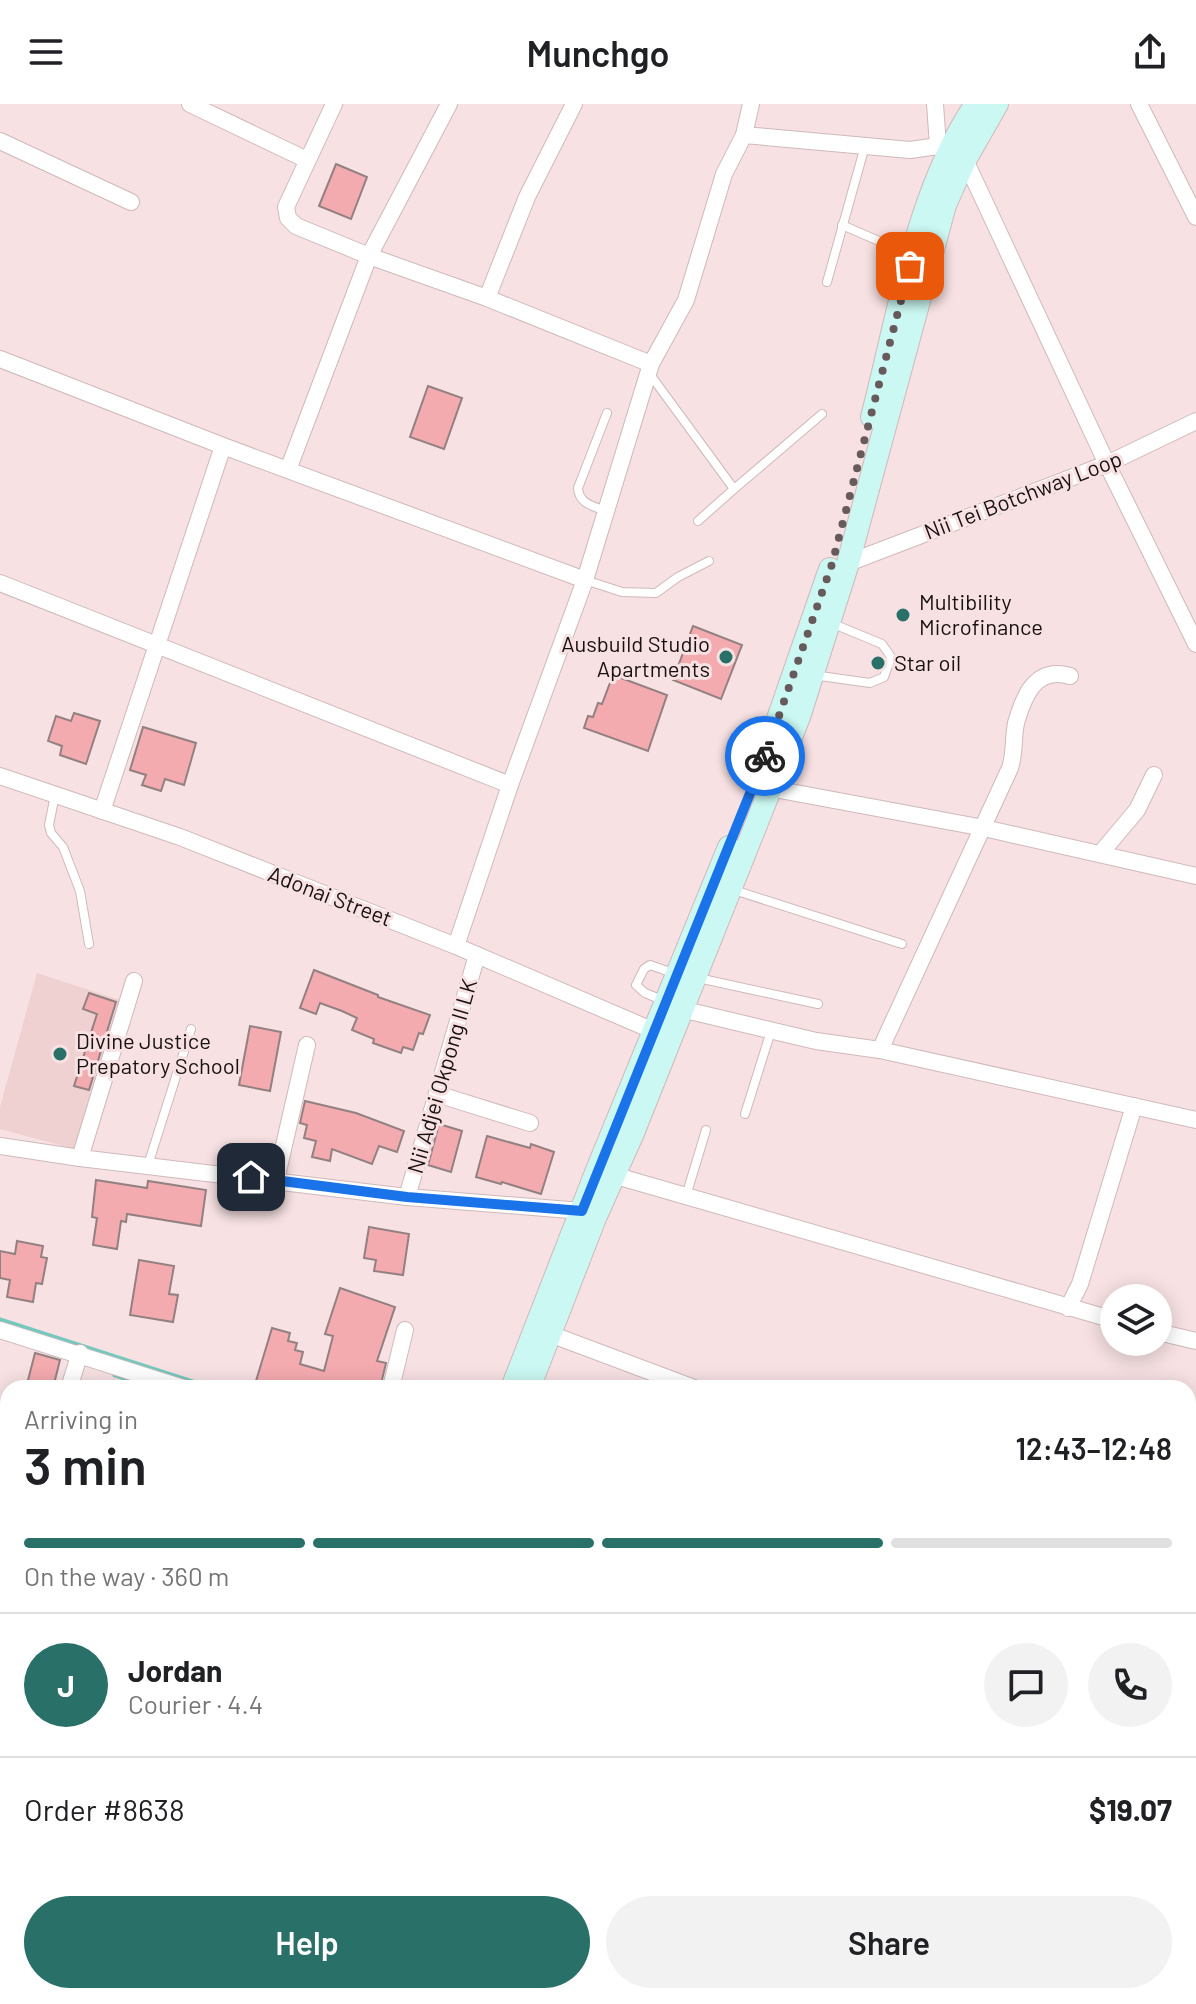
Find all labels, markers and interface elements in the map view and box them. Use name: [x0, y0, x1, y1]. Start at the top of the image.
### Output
icon: menu: [24, 30, 68, 74]
icon: share: [1128, 30, 1172, 74]
text: Munchgo: [526, 31, 670, 74]
pin: [876, 232, 944, 300]
icon: bag: [888, 244, 932, 288]
street label: Nii Tei Botchway Loop: [920, 444, 1125, 544]
place label: Multibility Microfinance: [919, 588, 1043, 639]
marker: Multibility Microfinance: [894, 606, 912, 624]
place label: Ausbuild Studio Apartments: [561, 630, 710, 681]
marker: Ausbuild Studio Apartments: [717, 648, 735, 666]
place label: Star oil: [894, 649, 961, 675]
marker: Star oil: [869, 654, 887, 672]
courier: [725, 716, 805, 796]
icon: bike: [743, 734, 787, 778]
street label: Adonai Street: [265, 860, 396, 931]
street label: Nii Adjei Okpong II LK: [401, 975, 481, 1176]
place label: Divine Justice Prepatory School: [76, 1027, 240, 1078]
marker: Divine Justice Prepatory School: [51, 1045, 69, 1063]
pin: [217, 1143, 285, 1211]
icon: home: [229, 1155, 273, 1199]
map controls: [1100, 1284, 1172, 1356]
button: layers: [1100, 1284, 1172, 1356]
text: Arriving in: [24, 1403, 138, 1434]
text: 12:43–12:48: [1015, 1430, 1172, 1466]
text: 3 min: [24, 1433, 147, 1495]
text: On the way · 360 m: [24, 1560, 229, 1591]
button: chat: [984, 1643, 1068, 1727]
button: phone: [1088, 1643, 1172, 1727]
text: Jordan: [128, 1652, 223, 1688]
text: J: [57, 1667, 75, 1703]
text: Courier · 4.4: [128, 1688, 263, 1719]
text: Order #8638: [24, 1791, 185, 1827]
text: $19.07: [1089, 1791, 1172, 1827]
button: Help: [24, 1896, 590, 1988]
button: Share: [606, 1896, 1172, 1988]

